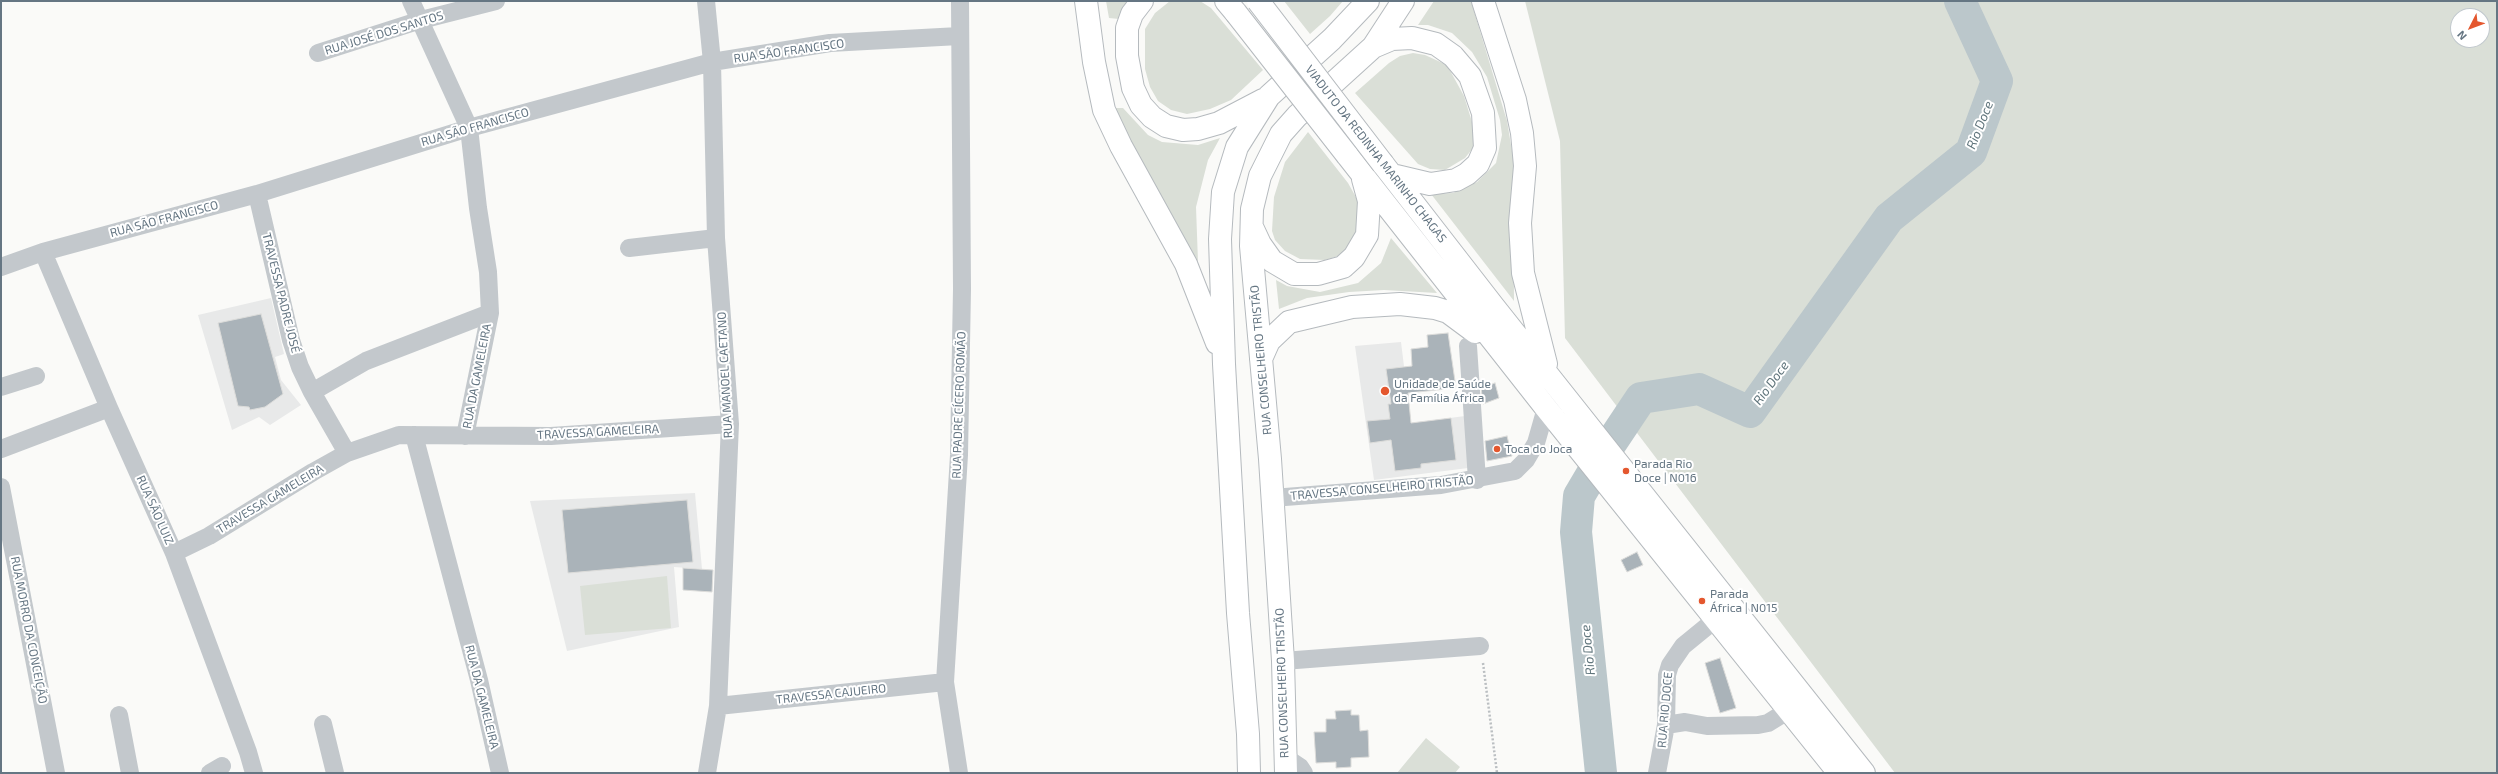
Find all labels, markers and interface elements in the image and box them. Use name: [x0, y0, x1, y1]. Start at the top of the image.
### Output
street label: RUA JOSÉ DOS SANTOS: [323, 8, 445, 58]
north arrow: [2450, 8, 2490, 48]
text: N: [2454, 28, 2469, 43]
street label: RUA SÃO FRANCISCO: [733, 36, 845, 66]
street label: VIADUTO DA REDINHA MARINHO CHAGAS: [1302, 62, 1450, 246]
water label: Rio Doce: [1963, 99, 1997, 151]
street label: RUA SÃO FRANCISCO: [419, 105, 531, 149]
street label: RUA SÃO FRANCISCO: [108, 198, 220, 240]
street label: TRAVESSA PADRE JOSÉ: [259, 231, 303, 355]
street label: RUA CONSELHEIRO TRISTÃO: [1247, 285, 1275, 435]
street label: RUA MANOEL CAETANO: [714, 311, 736, 439]
street label: RUA DA GAMELEIRA: [460, 322, 494, 430]
street label: RUA PADRE CÍCERO ROMÃO: [949, 331, 969, 479]
water label: Rio Doce: [1750, 358, 1792, 408]
place label: Unidade de Saúde da Família África: [1394, 377, 1491, 405]
marker: Unidade de Saúde da Família África: [1379, 385, 1391, 397]
street label: TRAVESSA GAMELEIRA: [537, 422, 659, 442]
place label: Toca do Joca: [1505, 442, 1572, 456]
marker: Toca do Joca: [1492, 444, 1502, 454]
place label: Parada Rio Doce | N016: [1634, 457, 1697, 485]
street label: TRAVESSA GAMELEIRA: [214, 461, 326, 537]
marker: Parada Rio Doce | N016: [1621, 466, 1631, 476]
street label: RUA SÃO LUIZ: [133, 473, 177, 547]
street label: TRAVESSA CONSELHEIRO TRISTÃO: [1290, 473, 1474, 503]
street label: RUA MORRO DA CONCEIÇÃO: [8, 555, 50, 705]
place label: Parada África | N015: [1710, 587, 1777, 615]
marker: Parada África | N015: [1697, 596, 1707, 606]
street label: RUA CONSELHEIRO TRISTÃO: [1272, 608, 1292, 758]
water label: Rio Doce: [1578, 624, 1598, 676]
street label: RUA DA GAMELEIRA: [462, 643, 502, 751]
street label: RUA RIO DOCE: [1655, 671, 1675, 749]
street label: TRAVESSA CAJUEIRO: [775, 681, 887, 707]

